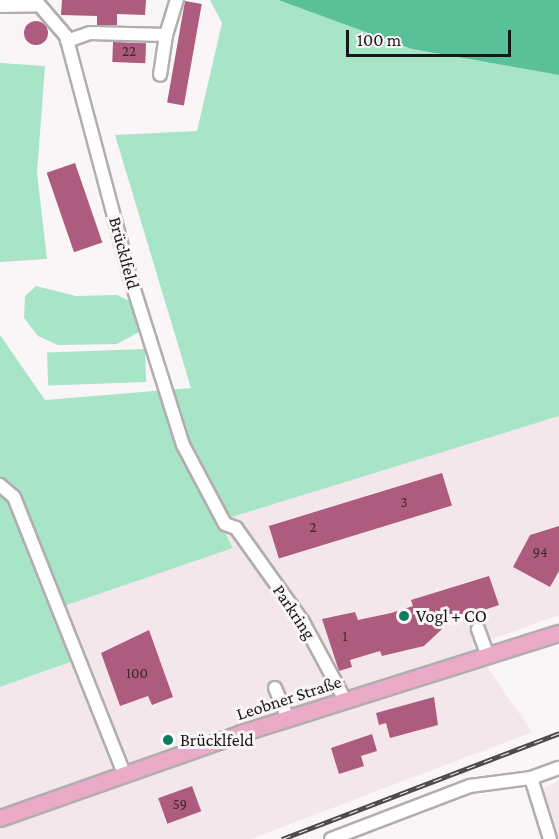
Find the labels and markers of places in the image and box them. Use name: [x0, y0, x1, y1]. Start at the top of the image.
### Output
place label: Vogl + CO: [416, 605, 487, 627]
marker: Vogl + CO: [397, 609, 411, 623]
place label: Brücklfeld: [180, 729, 254, 751]
marker: Brücklfeld: [161, 733, 175, 747]

